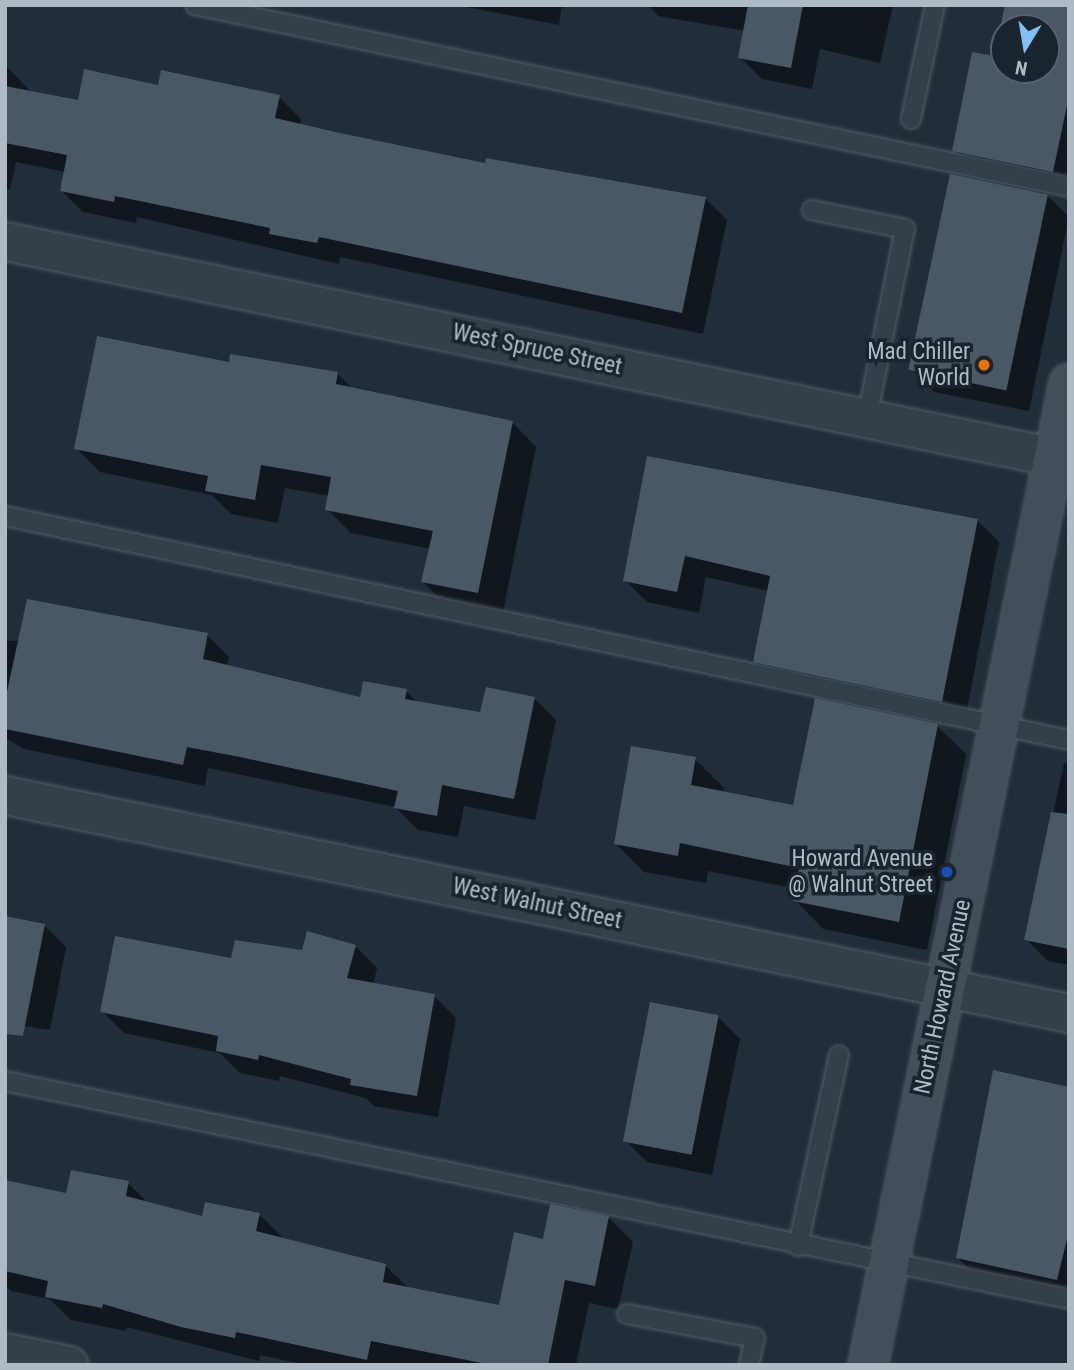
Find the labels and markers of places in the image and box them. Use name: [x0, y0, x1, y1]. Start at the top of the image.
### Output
place label: Mad Chiller World: [867, 338, 970, 392]
marker: Mad Chiller World: [976, 357, 992, 373]
place label: Howard Avenue @ Walnut Street: [788, 845, 933, 899]
marker: Howard Avenue @ Walnut Street: [939, 864, 955, 880]

